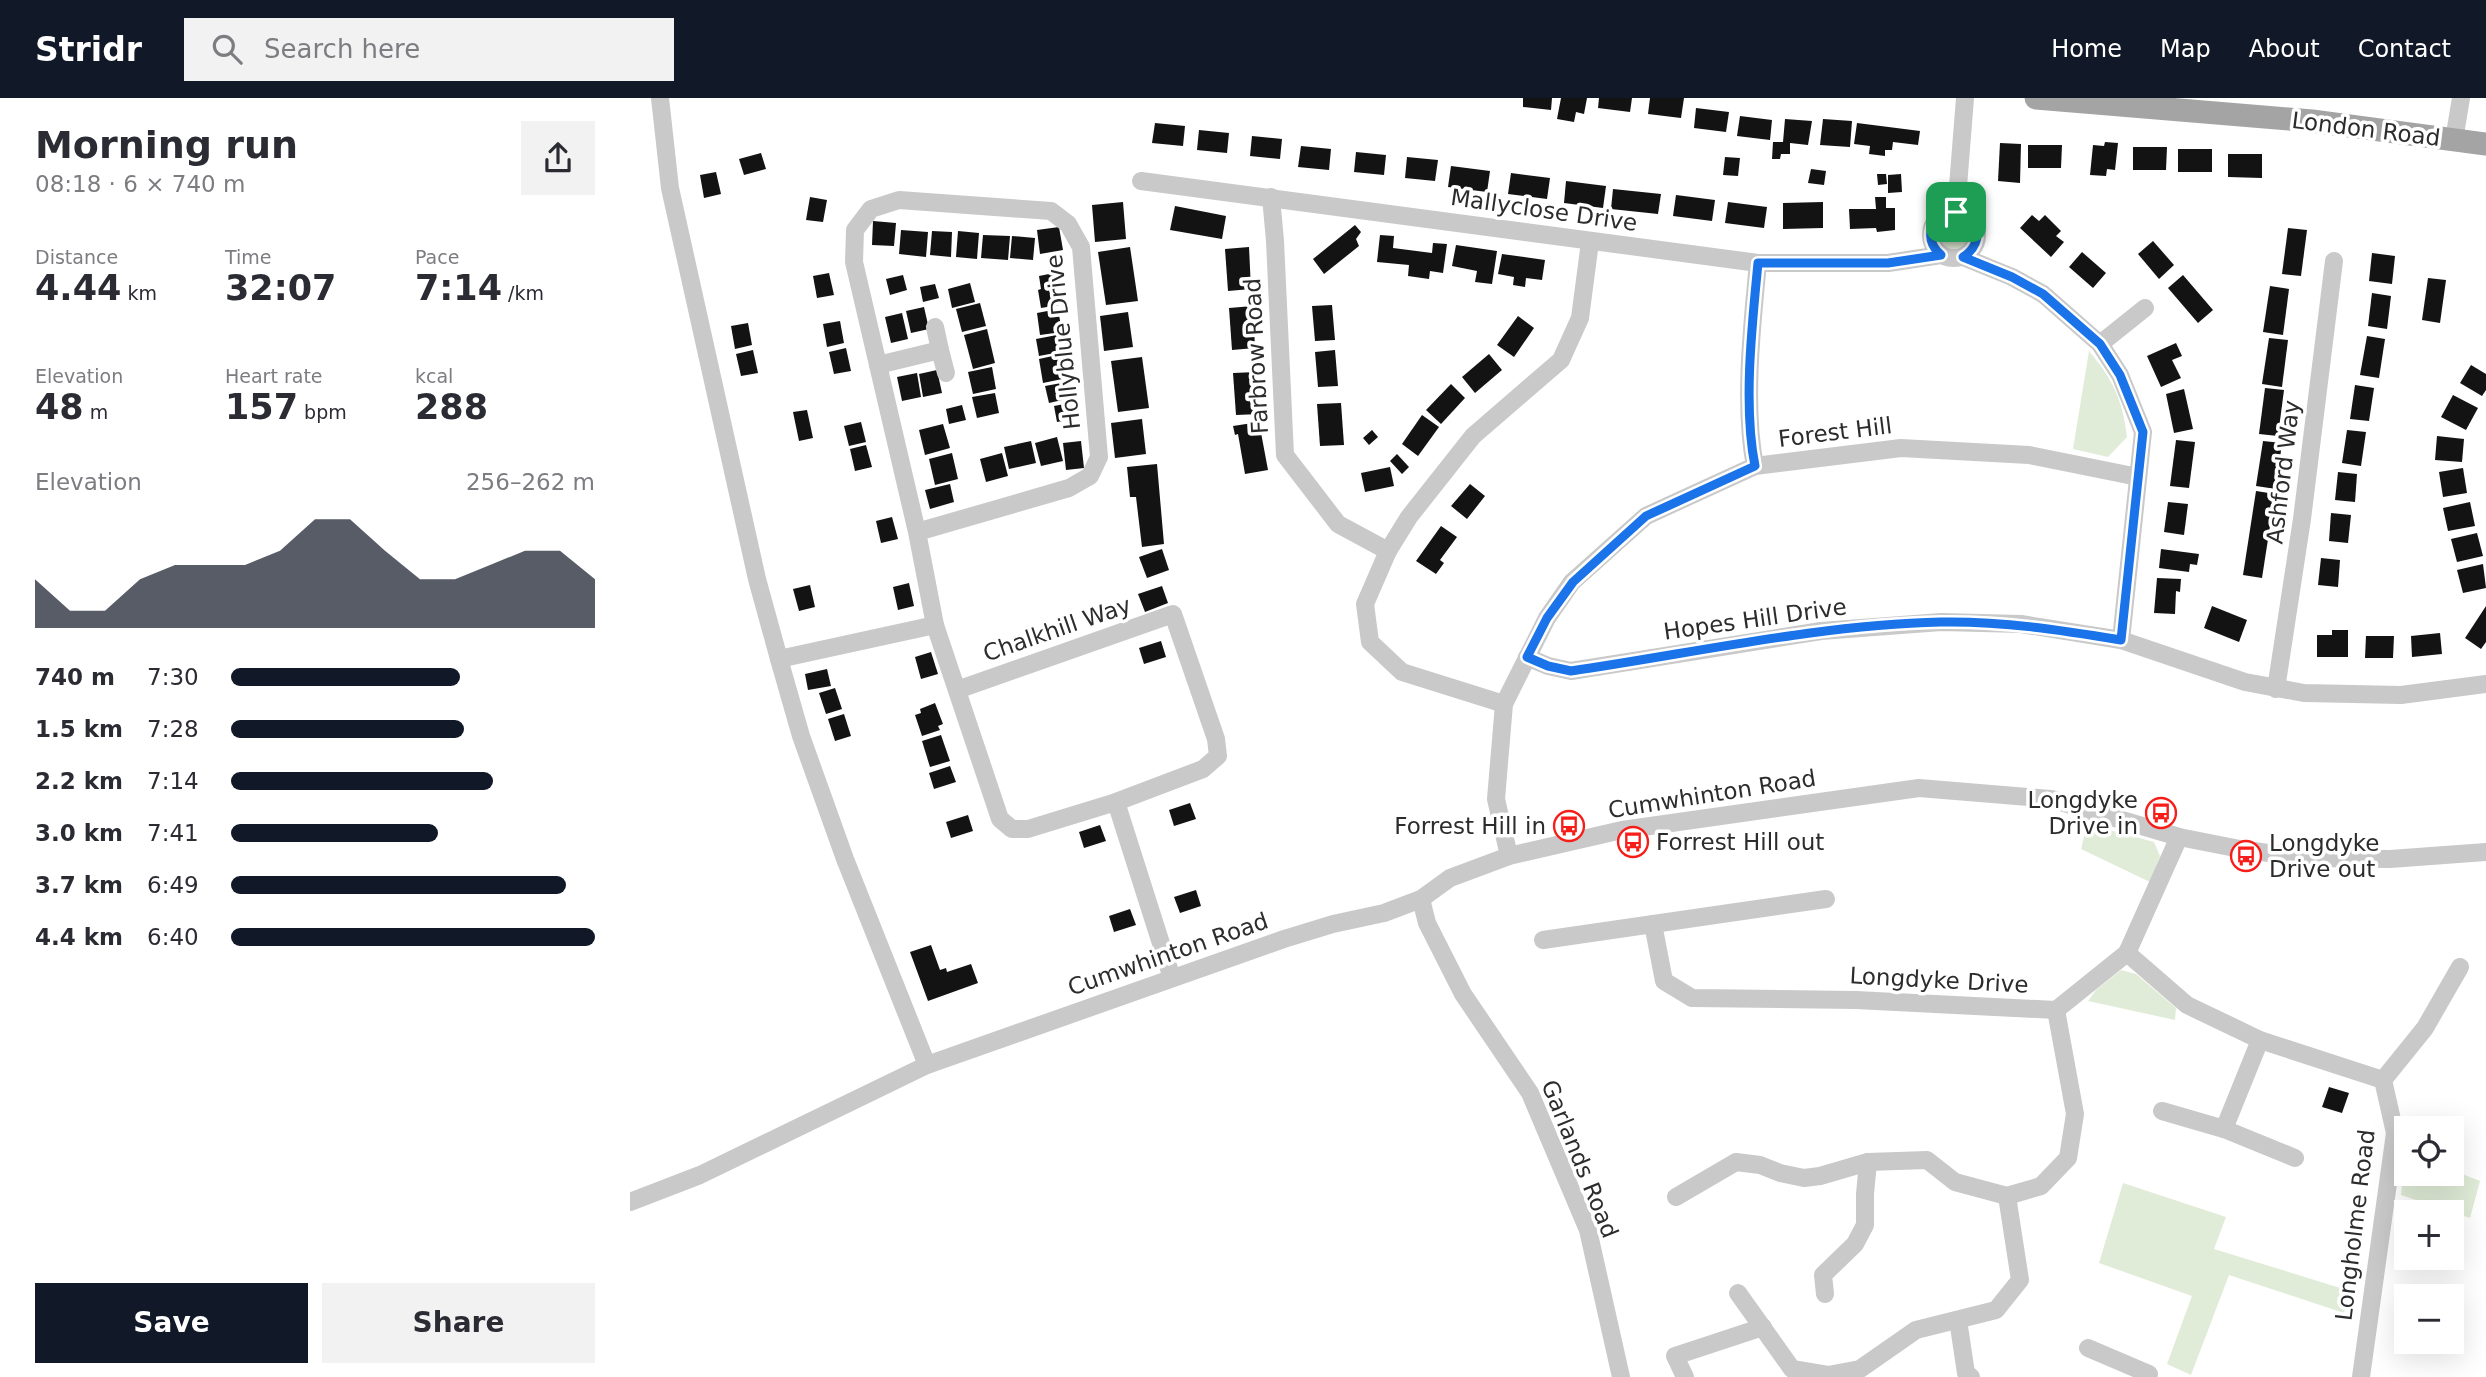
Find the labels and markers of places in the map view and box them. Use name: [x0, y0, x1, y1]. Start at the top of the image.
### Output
pin: [1926, 182, 1986, 242]
place label: Longdyke Drive in: [2027, 787, 2138, 839]
bus stop icon: Longdyke Drive in: [2144, 796, 2178, 830]
bus stop icon: Forrest Hill in: [1552, 809, 1586, 843]
place label: Forrest Hill in: [1394, 813, 1546, 839]
bus stop icon: Forrest Hill out: [1616, 825, 1650, 859]
place label: Forrest Hill out: [1656, 829, 1824, 855]
place label: Longdyke Drive out: [2269, 830, 2380, 882]
bus stop icon: Longdyke Drive out: [2229, 839, 2263, 873]

